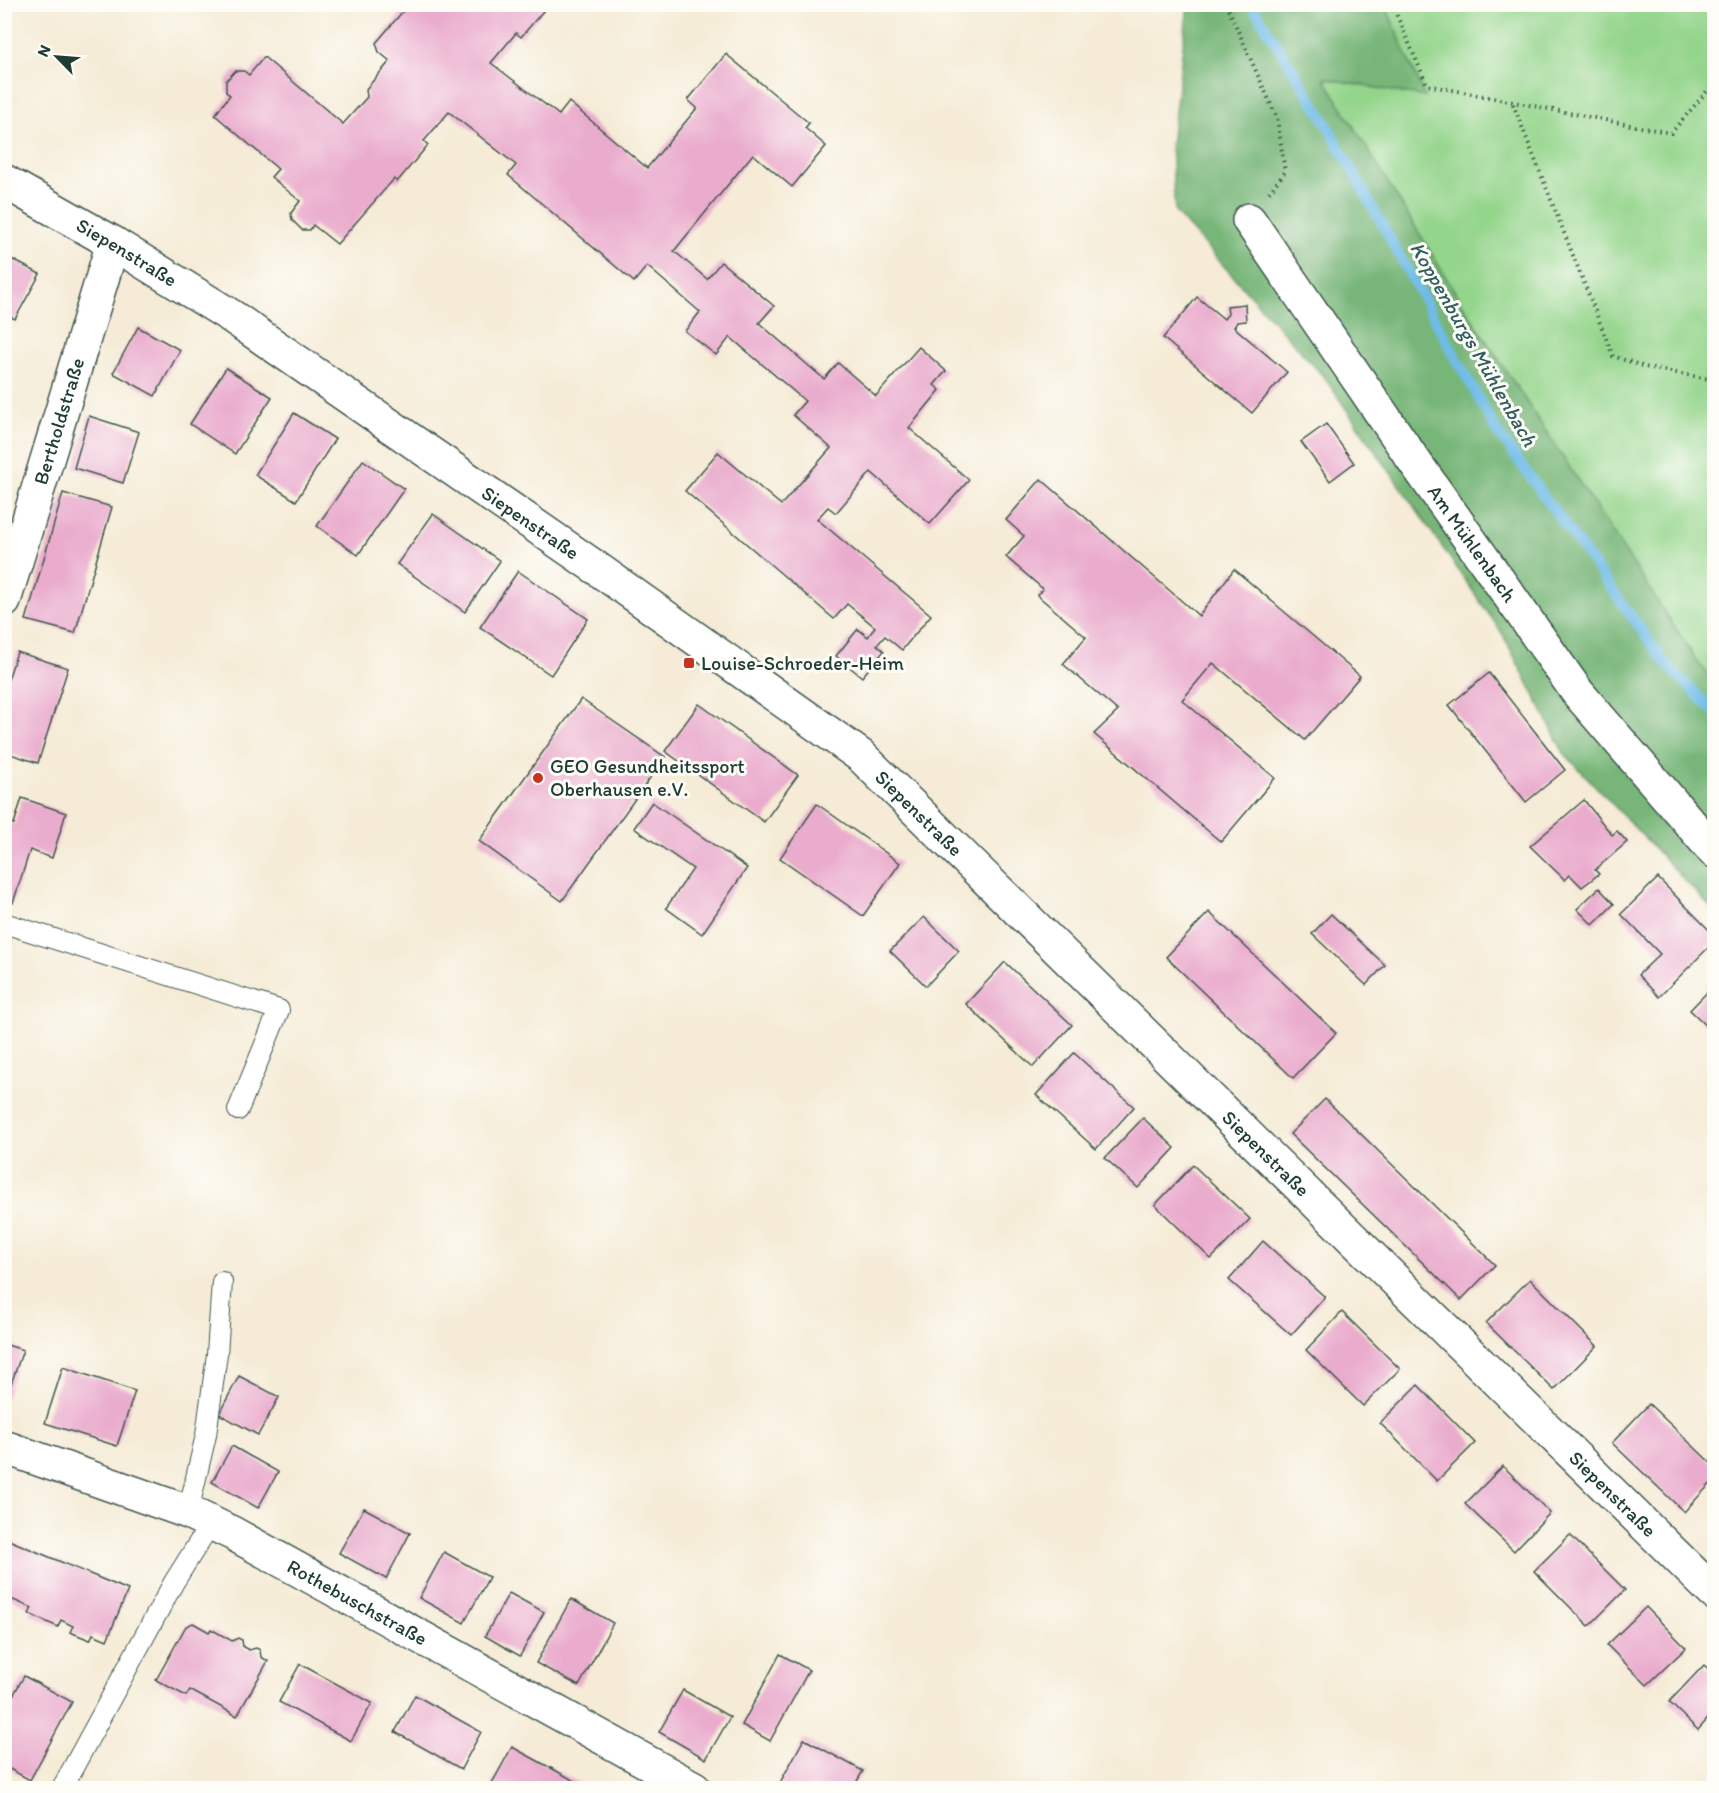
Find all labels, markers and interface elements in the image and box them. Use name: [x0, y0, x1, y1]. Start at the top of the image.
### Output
north arrow: [27, 27, 87, 87]
text: N: [33, 42, 55, 60]
street label: Siepenstraße: [72, 213, 181, 292]
water label: Koppenburgs Mühlenbach: [1405, 237, 1543, 451]
street label: Bertholdstraße: [28, 355, 89, 487]
street label: Am Mühlenbach: [1423, 480, 1522, 607]
street label: Siepenstraße: [477, 481, 584, 565]
place label: Louise-Schroeder-Heim: [701, 651, 904, 675]
marker: Louise-Schroeder-Heim: [682, 656, 696, 670]
place label: GEO Gesundheitssport Oberhausen e.V.: [550, 754, 745, 801]
street label: Siepenstraße: [870, 765, 968, 861]
marker: GEO Gesundheitssport Oberhausen e.V.: [531, 771, 545, 785]
street label: Siepenstraße: [1217, 1105, 1315, 1202]
street label: Siepenstraße: [1564, 1446, 1662, 1542]
street label: Rothebuschstraße: [283, 1554, 431, 1650]

